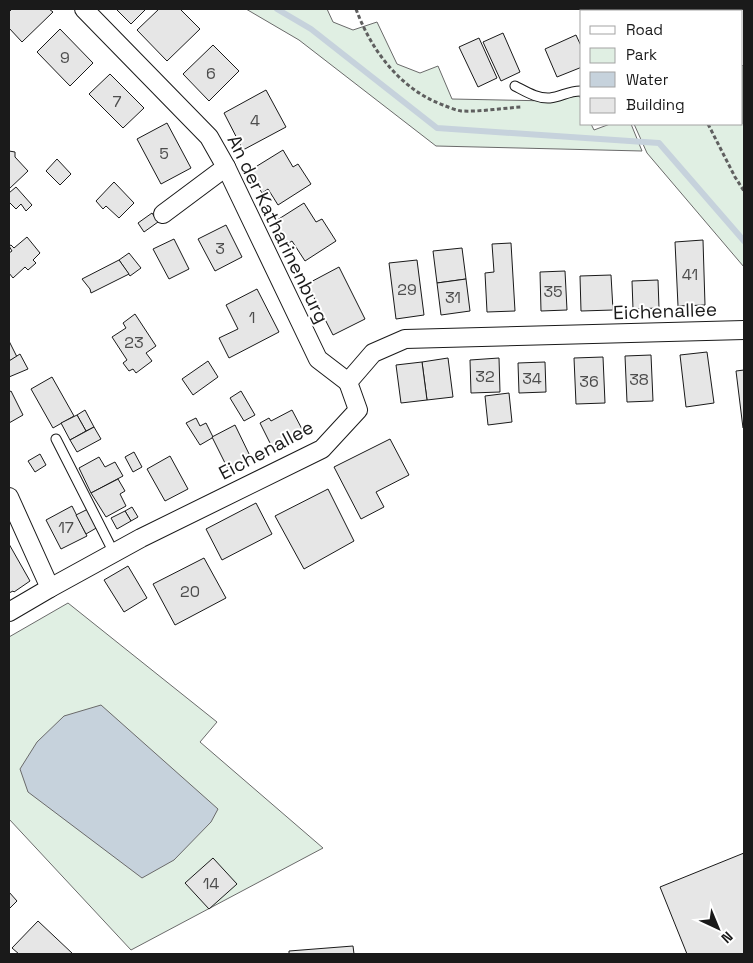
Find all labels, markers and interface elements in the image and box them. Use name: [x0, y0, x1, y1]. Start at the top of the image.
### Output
legend: [580, 10, 743, 125]
text: Road: [626, 20, 663, 39]
text: Park: [626, 45, 657, 64]
house number: 9: [60, 47, 70, 68]
house number: 6: [206, 63, 216, 84]
text: Water: [626, 70, 669, 89]
house number: 7: [112, 91, 122, 112]
text: Building: [626, 95, 685, 114]
house number: 4: [250, 110, 260, 131]
street label: An der Katharinenburg: [222, 131, 334, 327]
house number: 5: [159, 143, 169, 164]
house number: 3: [215, 238, 225, 259]
house number: 41: [682, 264, 698, 285]
house number: 29: [397, 279, 417, 300]
house number: 35: [543, 281, 563, 302]
house number: 31: [445, 287, 461, 308]
street label: Eichenallee: [613, 297, 717, 325]
house number: 1: [249, 307, 255, 328]
house number: 23: [124, 332, 144, 353]
house number: 32: [475, 366, 495, 387]
house number: 34: [522, 368, 542, 389]
house number: 38: [629, 369, 649, 390]
house number: 36: [579, 371, 599, 392]
street label: Eichenallee: [214, 415, 318, 485]
house number: 17: [58, 517, 74, 538]
house number: 20: [180, 581, 200, 602]
house number: 14: [203, 873, 219, 894]
north arrow: [693, 903, 743, 953]
text: N: [717, 928, 737, 947]

